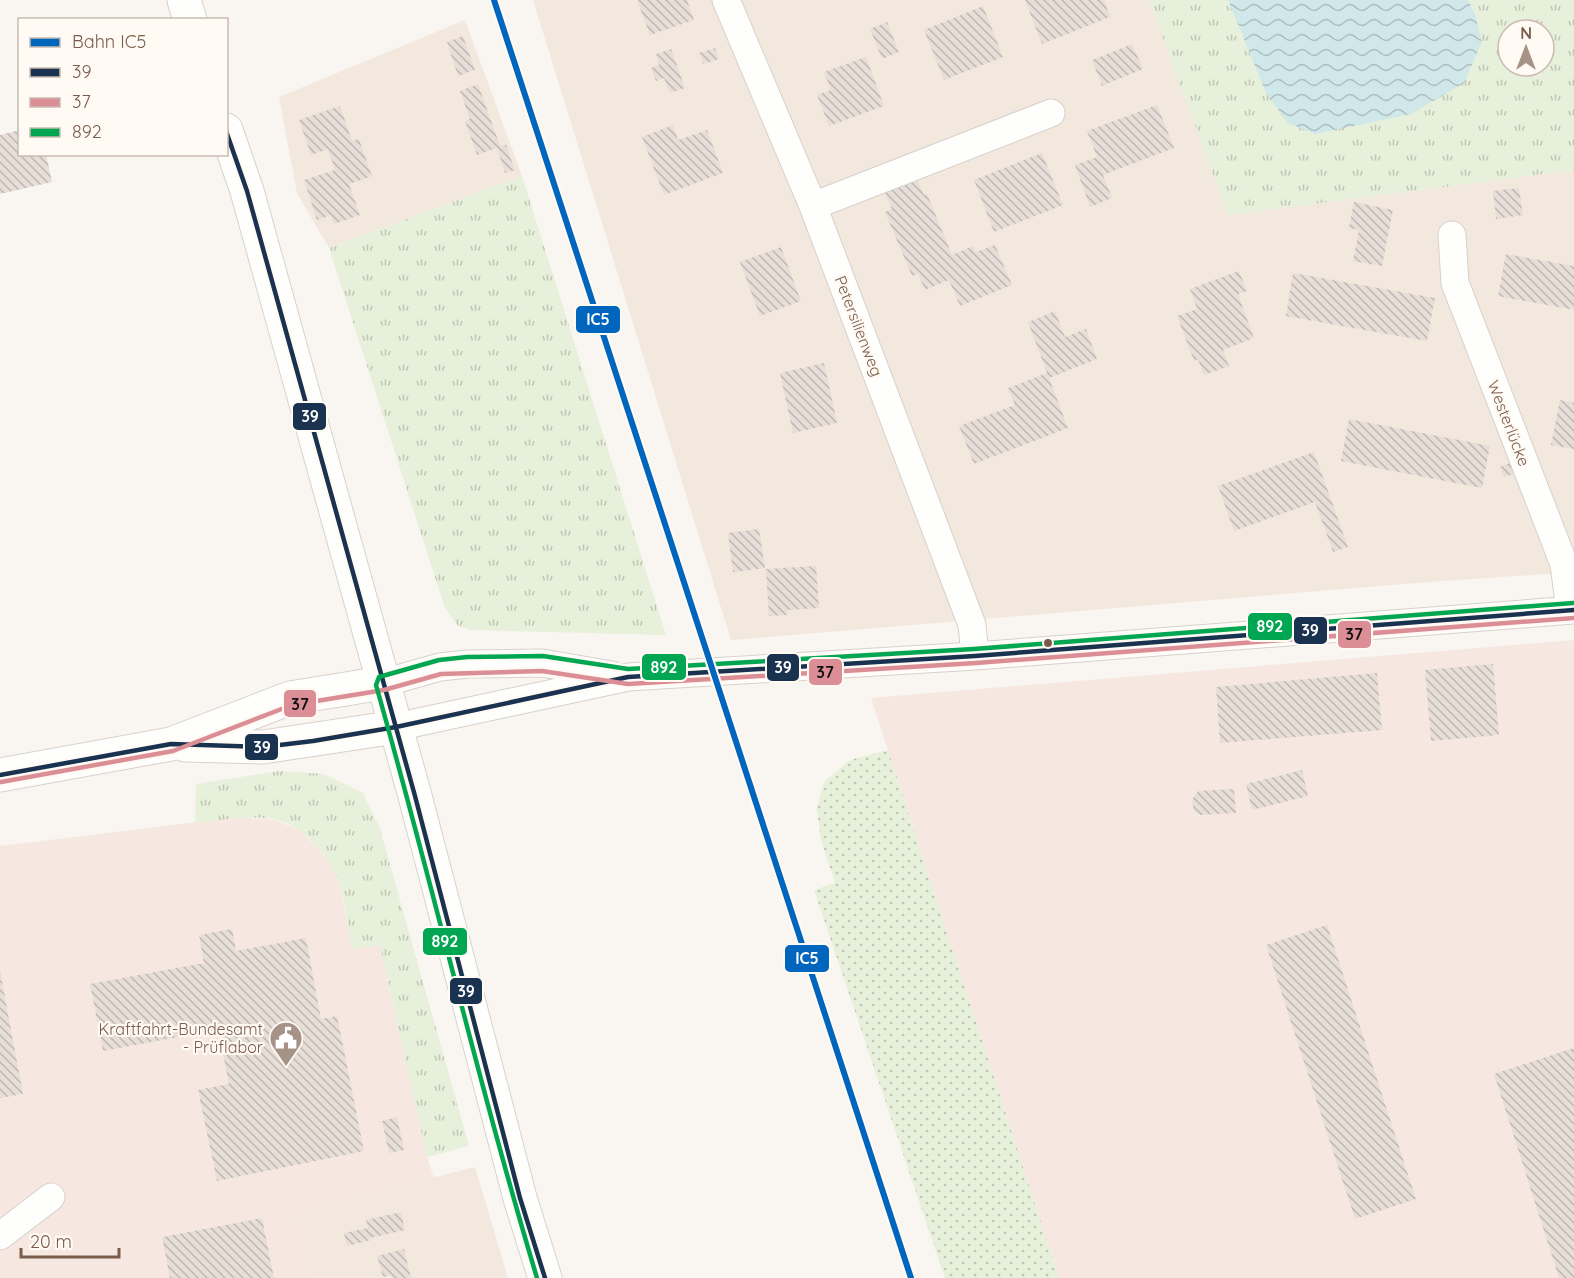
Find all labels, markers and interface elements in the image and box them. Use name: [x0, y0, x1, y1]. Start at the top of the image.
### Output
legend: [18, 18, 228, 156]
north arrow: [1496, 18, 1556, 78]
text: N: [1520, 23, 1532, 43]
text: Bahn IC5: [72, 30, 146, 53]
text: 39: [72, 60, 91, 83]
text: 37: [72, 90, 91, 113]
text: 892: [72, 120, 102, 143]
street label: Petersilienweg: [831, 273, 887, 379]
line badge: IC5: [575, 305, 621, 334]
text: IC5: [586, 309, 610, 329]
street label: Westerlücke: [1483, 377, 1535, 469]
line badge: 39: [292, 402, 327, 431]
text: 39: [301, 406, 319, 426]
line badge: 892: [1247, 612, 1293, 641]
text: 892: [1257, 616, 1283, 636]
line badge: 39: [1293, 616, 1328, 645]
text: 39: [1301, 620, 1319, 640]
line badge: 37: [1337, 620, 1372, 649]
text: 37: [1345, 624, 1363, 644]
unlabelled marker: [1042, 637, 1054, 649]
line badge: 892: [641, 653, 687, 681]
line badge: 39: [766, 653, 800, 682]
text: 892: [651, 657, 677, 677]
text: 39: [774, 657, 792, 677]
line badge: 37: [808, 658, 843, 686]
text: 37: [816, 662, 834, 682]
line badge: 37: [283, 689, 317, 718]
text: 37: [291, 694, 309, 714]
line badge: 39: [244, 733, 279, 761]
text: 39: [253, 737, 271, 757]
line badge: 892: [422, 927, 468, 956]
text: 892: [432, 931, 458, 951]
line badge: IC5: [784, 944, 830, 973]
text: IC5: [795, 948, 819, 968]
line badge: 39: [449, 977, 483, 1005]
text: 39: [457, 981, 475, 1001]
place label: Kraftfahrt-Bundesamt - Prüflabor: [99, 1019, 263, 1057]
public building icon: Kraftfahrt-Bundesamt - Prüflabor: [268, 1020, 304, 1067]
scale bar: [21, 1221, 118, 1259]
text: 20 m: [30, 1230, 72, 1253]

